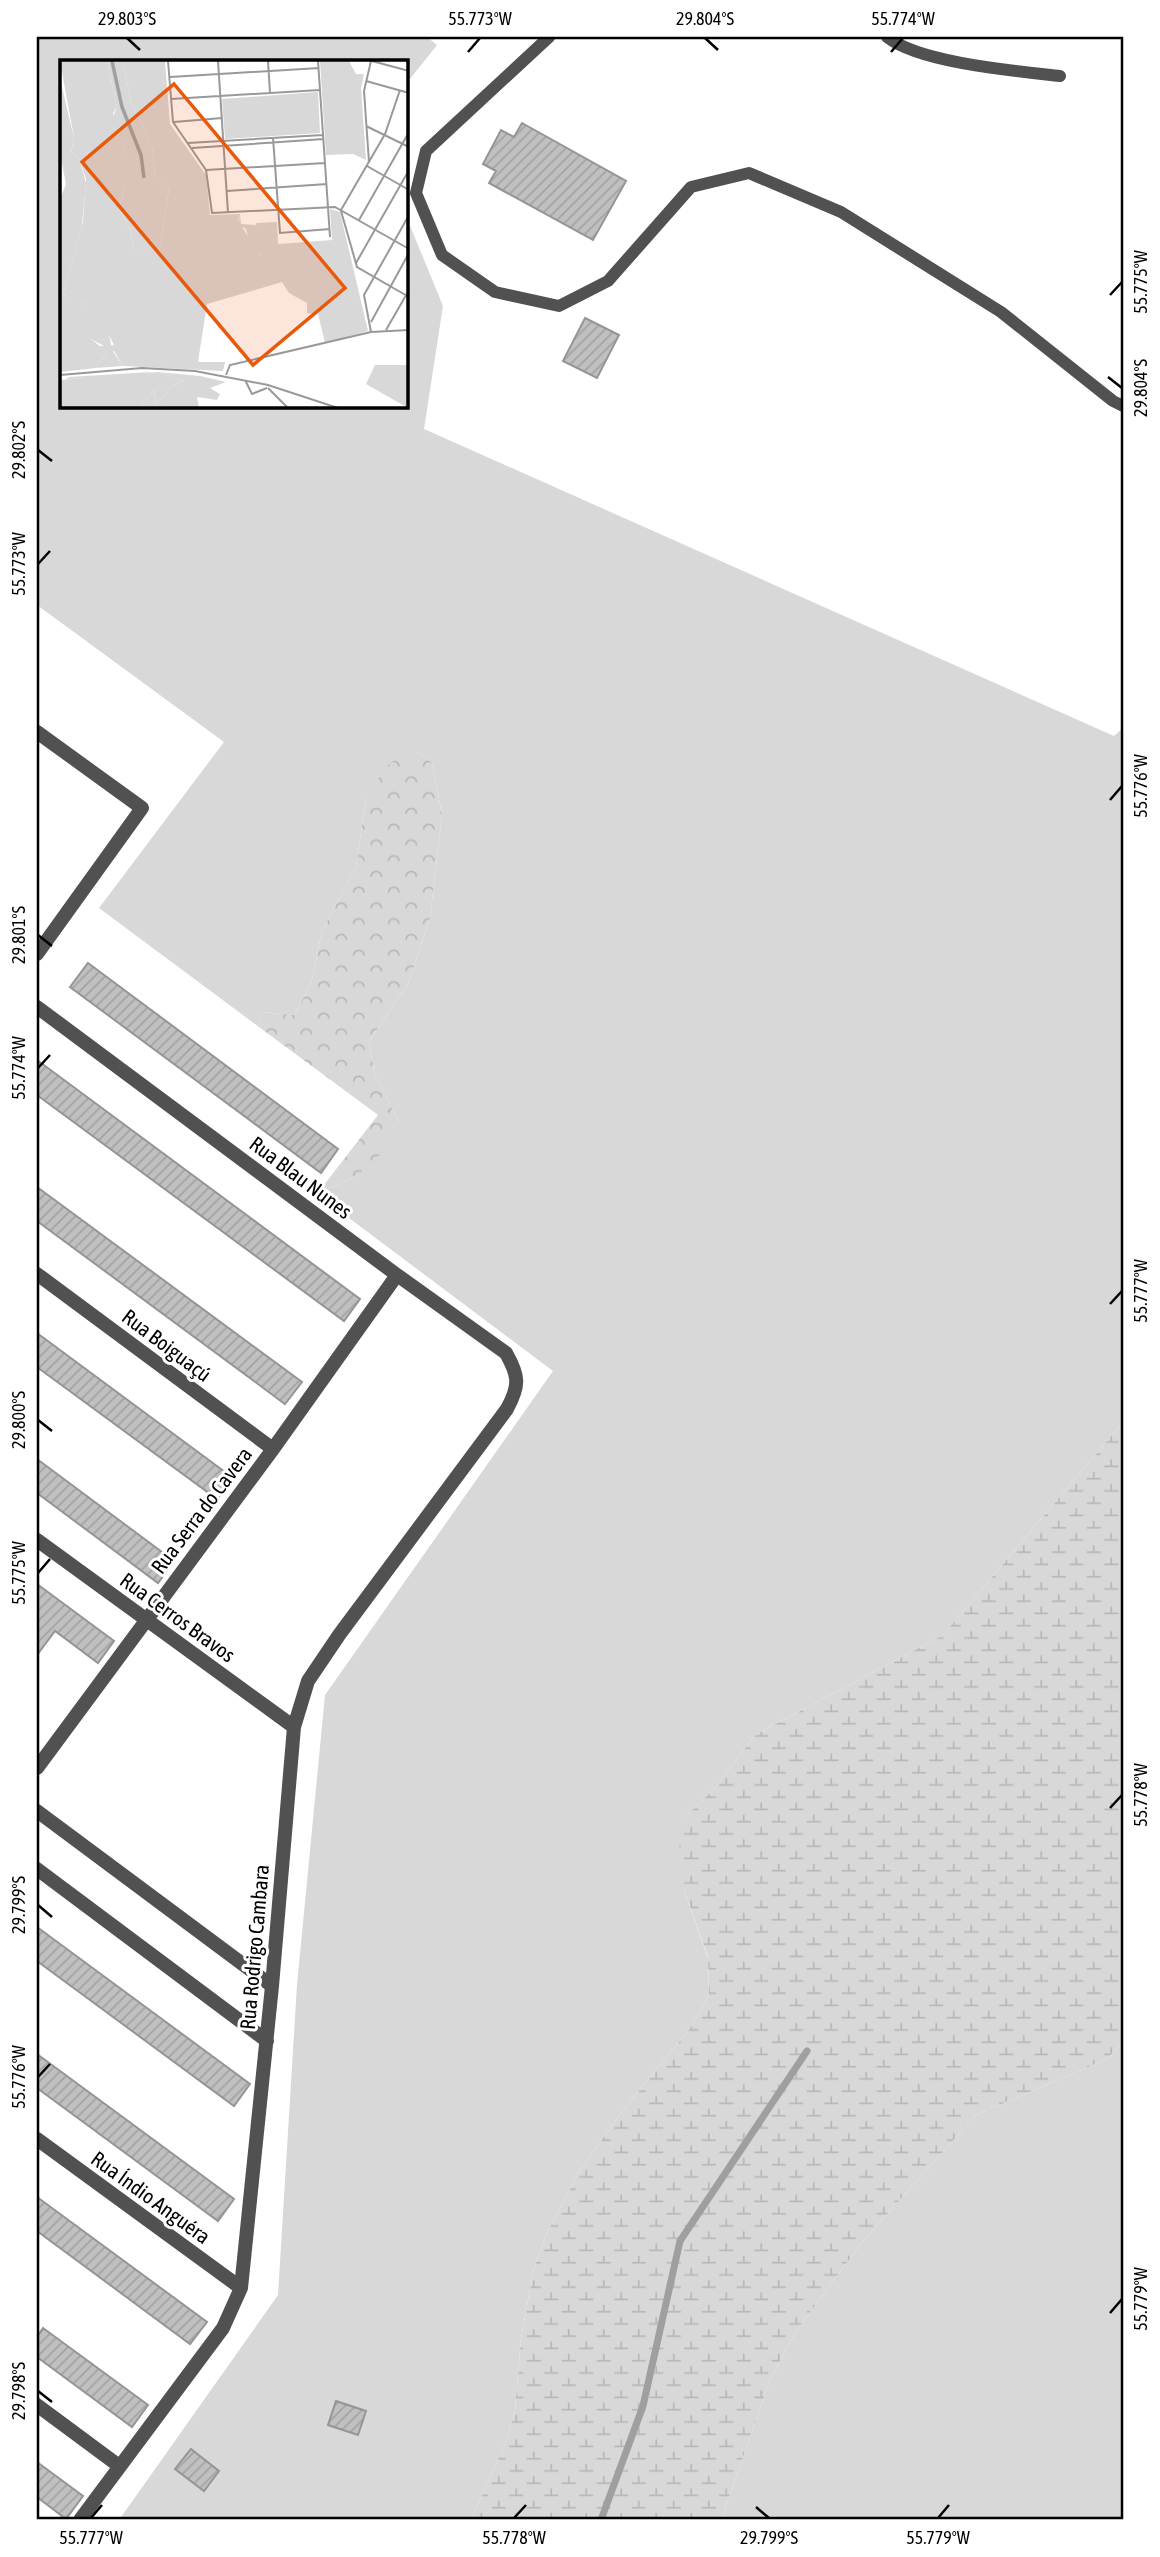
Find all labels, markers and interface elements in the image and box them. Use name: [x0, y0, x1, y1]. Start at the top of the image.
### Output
text: 29.803°S: [98, 8, 156, 29]
text: 55.773°W: [448, 8, 512, 29]
text: 29.804°S: [676, 8, 734, 29]
text: 55.774°W: [871, 8, 935, 29]
inset map: [60, 60, 408, 408]
text: 55.775°W: [1130, 250, 1151, 314]
text: 29.804°S: [1130, 359, 1151, 417]
text: 29.802°S: [8, 421, 29, 479]
text: 55.773°W: [8, 532, 29, 596]
text: 55.776°W: [1130, 754, 1151, 818]
text: 29.801°S: [8, 906, 29, 964]
text: 55.774°W: [8, 1036, 29, 1100]
street label: Rua Blau Nunes: [245, 1131, 357, 1223]
text: 55.777°W: [1130, 1259, 1151, 1323]
street label: Rua Boiguaçú: [118, 1304, 216, 1386]
text: 29.800°S: [8, 1391, 29, 1449]
street label: Rua Serra do Cavera: [146, 1442, 256, 1578]
text: 55.775°W: [8, 1541, 29, 1605]
street label: Rua Cerros Bravos: [116, 1567, 240, 1667]
text: 55.778°W: [1130, 1763, 1151, 1827]
street label: Rua Rodrigo Cambara: [235, 1863, 273, 2031]
text: 29.799°S: [8, 1876, 29, 1934]
text: 55.776°W: [8, 2045, 29, 2109]
street label: Rua Índio Anguéra: [87, 2146, 215, 2248]
text: 55.779°W: [1130, 2267, 1151, 2331]
text: 29.798°S: [8, 2362, 29, 2420]
text: 55.777°W: [59, 2527, 123, 2548]
text: 55.778°W: [482, 2527, 546, 2548]
text: 29.799°S: [740, 2527, 798, 2548]
text: 55.779°W: [906, 2527, 970, 2548]

